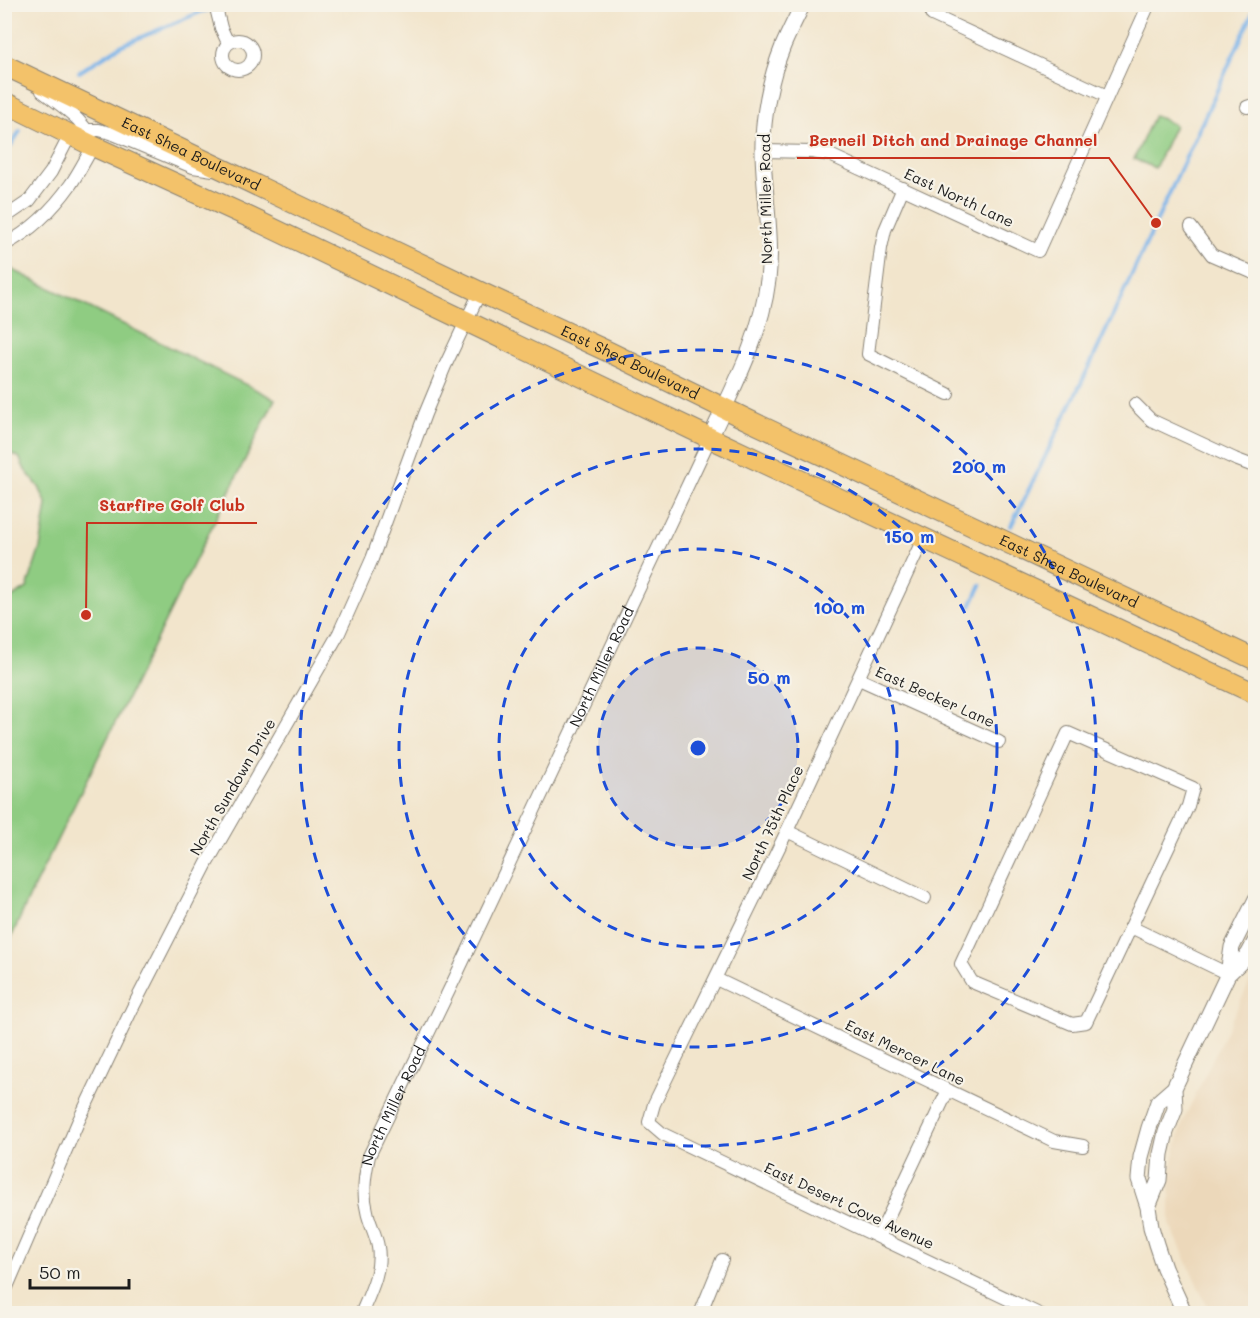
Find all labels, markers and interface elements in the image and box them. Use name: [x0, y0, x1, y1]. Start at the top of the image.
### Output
street label: East Shea Boulevard: [119, 112, 264, 195]
callout: Berneil Ditch and Drainage Channel: [797, 124, 1109, 158]
text: Berneil Ditch and Drainage Channel: [809, 129, 1097, 150]
street label: North Miller Road: [754, 134, 776, 264]
street label: East North Lane: [901, 163, 1017, 231]
street label: East Shea Boulevard: [558, 320, 703, 404]
text: 200 m: [952, 454, 1006, 478]
callout: Starfire Golf Club: [87, 489, 257, 523]
text: Starfire Golf Club: [99, 494, 245, 515]
text: 150 m: [884, 524, 934, 548]
street label: East Shea Boulevard: [997, 529, 1142, 612]
text: 100 m: [813, 595, 865, 619]
street label: North Miller Road: [564, 603, 638, 730]
street label: East Becker Lane: [873, 661, 998, 731]
text: 50 m: [748, 665, 790, 689]
street label: North Sundown Drive: [185, 714, 280, 859]
centre of rings: [688, 738, 708, 758]
street label: North 75th Place: [737, 762, 808, 883]
street label: East Mercer Lane: [842, 1014, 969, 1090]
street label: North Miller Road: [356, 1042, 430, 1167]
street label: East Desert Cove Avenue: [761, 1157, 938, 1253]
scale bar: [30, 1252, 129, 1290]
text: 50 m: [39, 1260, 81, 1284]

